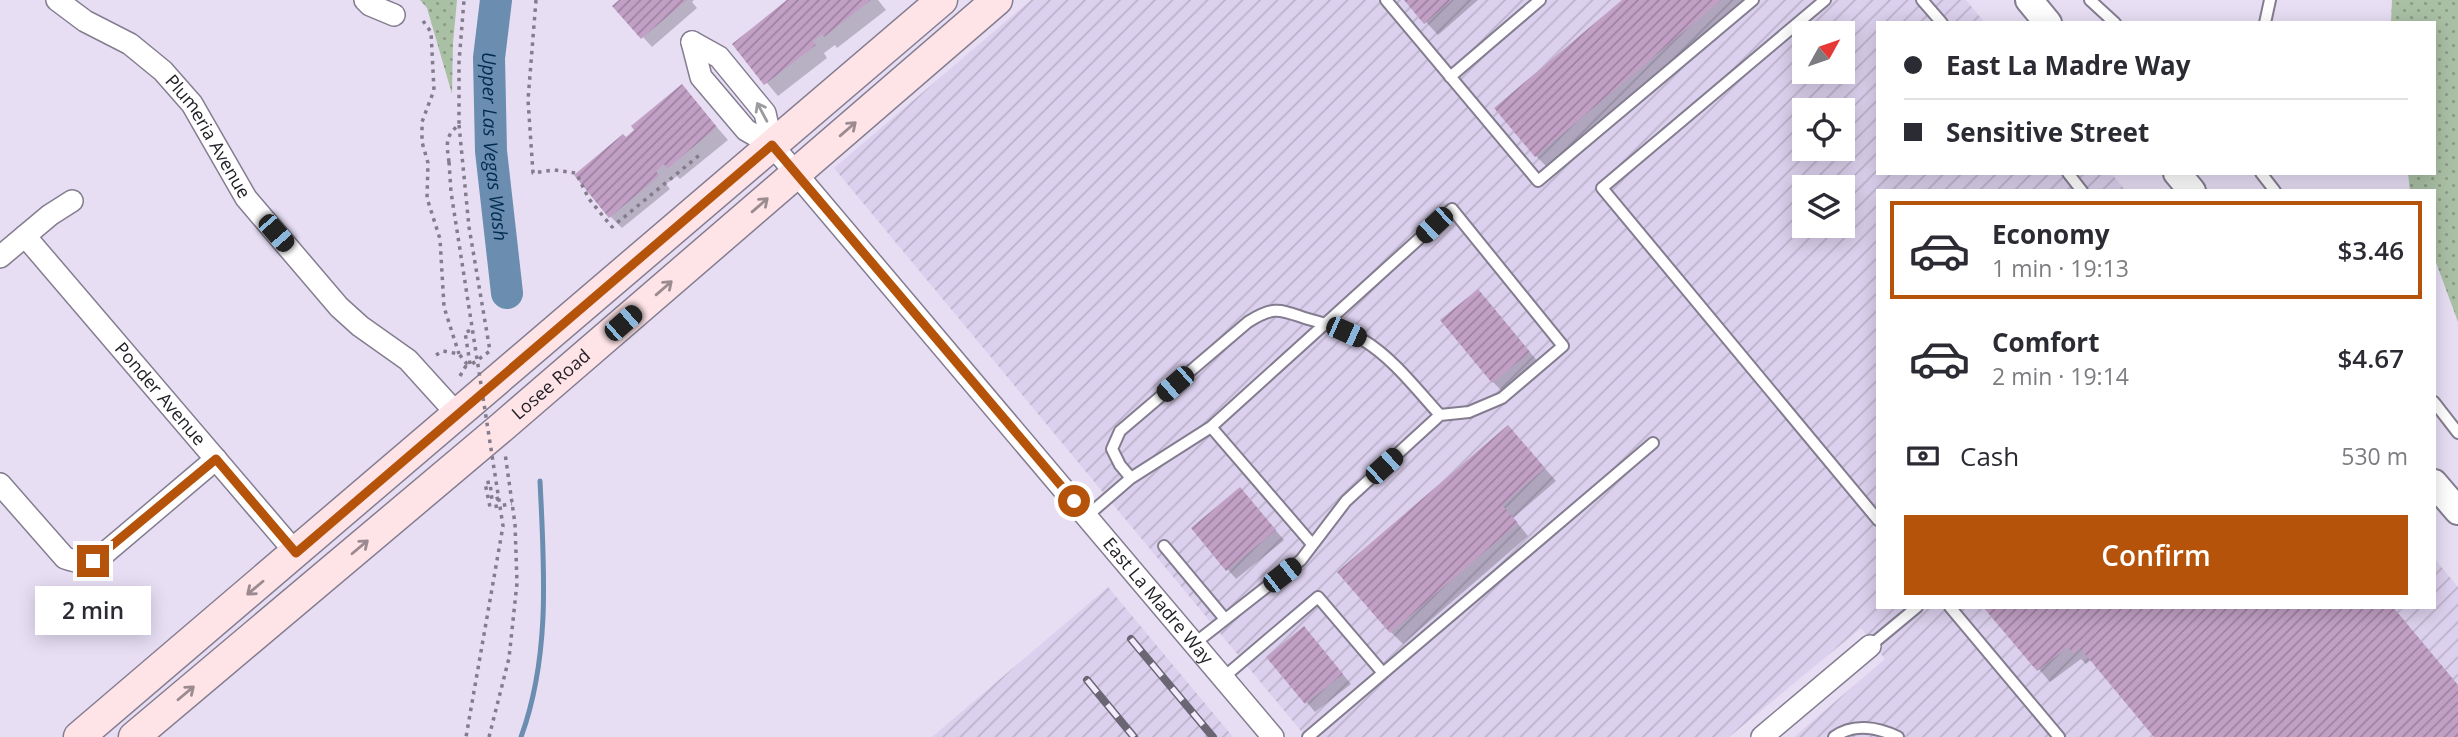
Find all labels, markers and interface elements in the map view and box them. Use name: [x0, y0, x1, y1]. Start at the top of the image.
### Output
north arrow: [1792, 21, 1855, 84]
map controls: [1792, 21, 1855, 238]
text: East La Madre Way: [1946, 47, 2191, 83]
water label: Upper Las Vegas Wash: [476, 52, 514, 242]
street label: Plumeria Avenue: [160, 69, 257, 202]
button: locate: [1792, 98, 1855, 161]
one-way arrow: [754, 103, 768, 123]
text: Sensitive Street: [1946, 114, 2149, 150]
one-way arrow: [839, 121, 857, 137]
button: layers: [1792, 175, 1855, 238]
one-way arrow: [751, 197, 769, 213]
car: [1412, 203, 1457, 247]
car: [255, 210, 298, 256]
text: Economy: [1992, 216, 2110, 252]
icon: car: [1908, 219, 1971, 282]
text: $3.46: [2337, 232, 2404, 268]
text: 1 min · 19:13: [1992, 252, 2129, 284]
one-way arrow: [654, 280, 672, 296]
car: [601, 301, 646, 345]
car: [1323, 314, 1370, 350]
text: Comfort: [1992, 324, 2099, 360]
icon: car: [1908, 327, 1971, 390]
street label: Ponder Avenue: [110, 337, 212, 450]
text: $4.67: [2337, 340, 2404, 376]
street label: Losee Road: [506, 343, 595, 425]
text: 2 min · 19:14: [1992, 360, 2129, 392]
car: [1153, 362, 1198, 406]
icon: cash: [1904, 437, 1942, 475]
text: Cash: [1960, 438, 2019, 474]
text: 530 m: [2341, 440, 2408, 472]
car: [1362, 444, 1407, 488]
route start: [1058, 485, 1090, 517]
button: Confirm: [1904, 515, 2408, 595]
street label: East La Madre Way: [1098, 532, 1220, 669]
one-way arrow: [351, 539, 369, 555]
route end: [77, 545, 109, 577]
car: [1259, 554, 1306, 596]
one-way arrow: [246, 580, 264, 596]
callout: 2 min: [35, 586, 151, 634]
text: 2 min: [62, 594, 124, 626]
one-way arrow: [176, 685, 194, 701]

